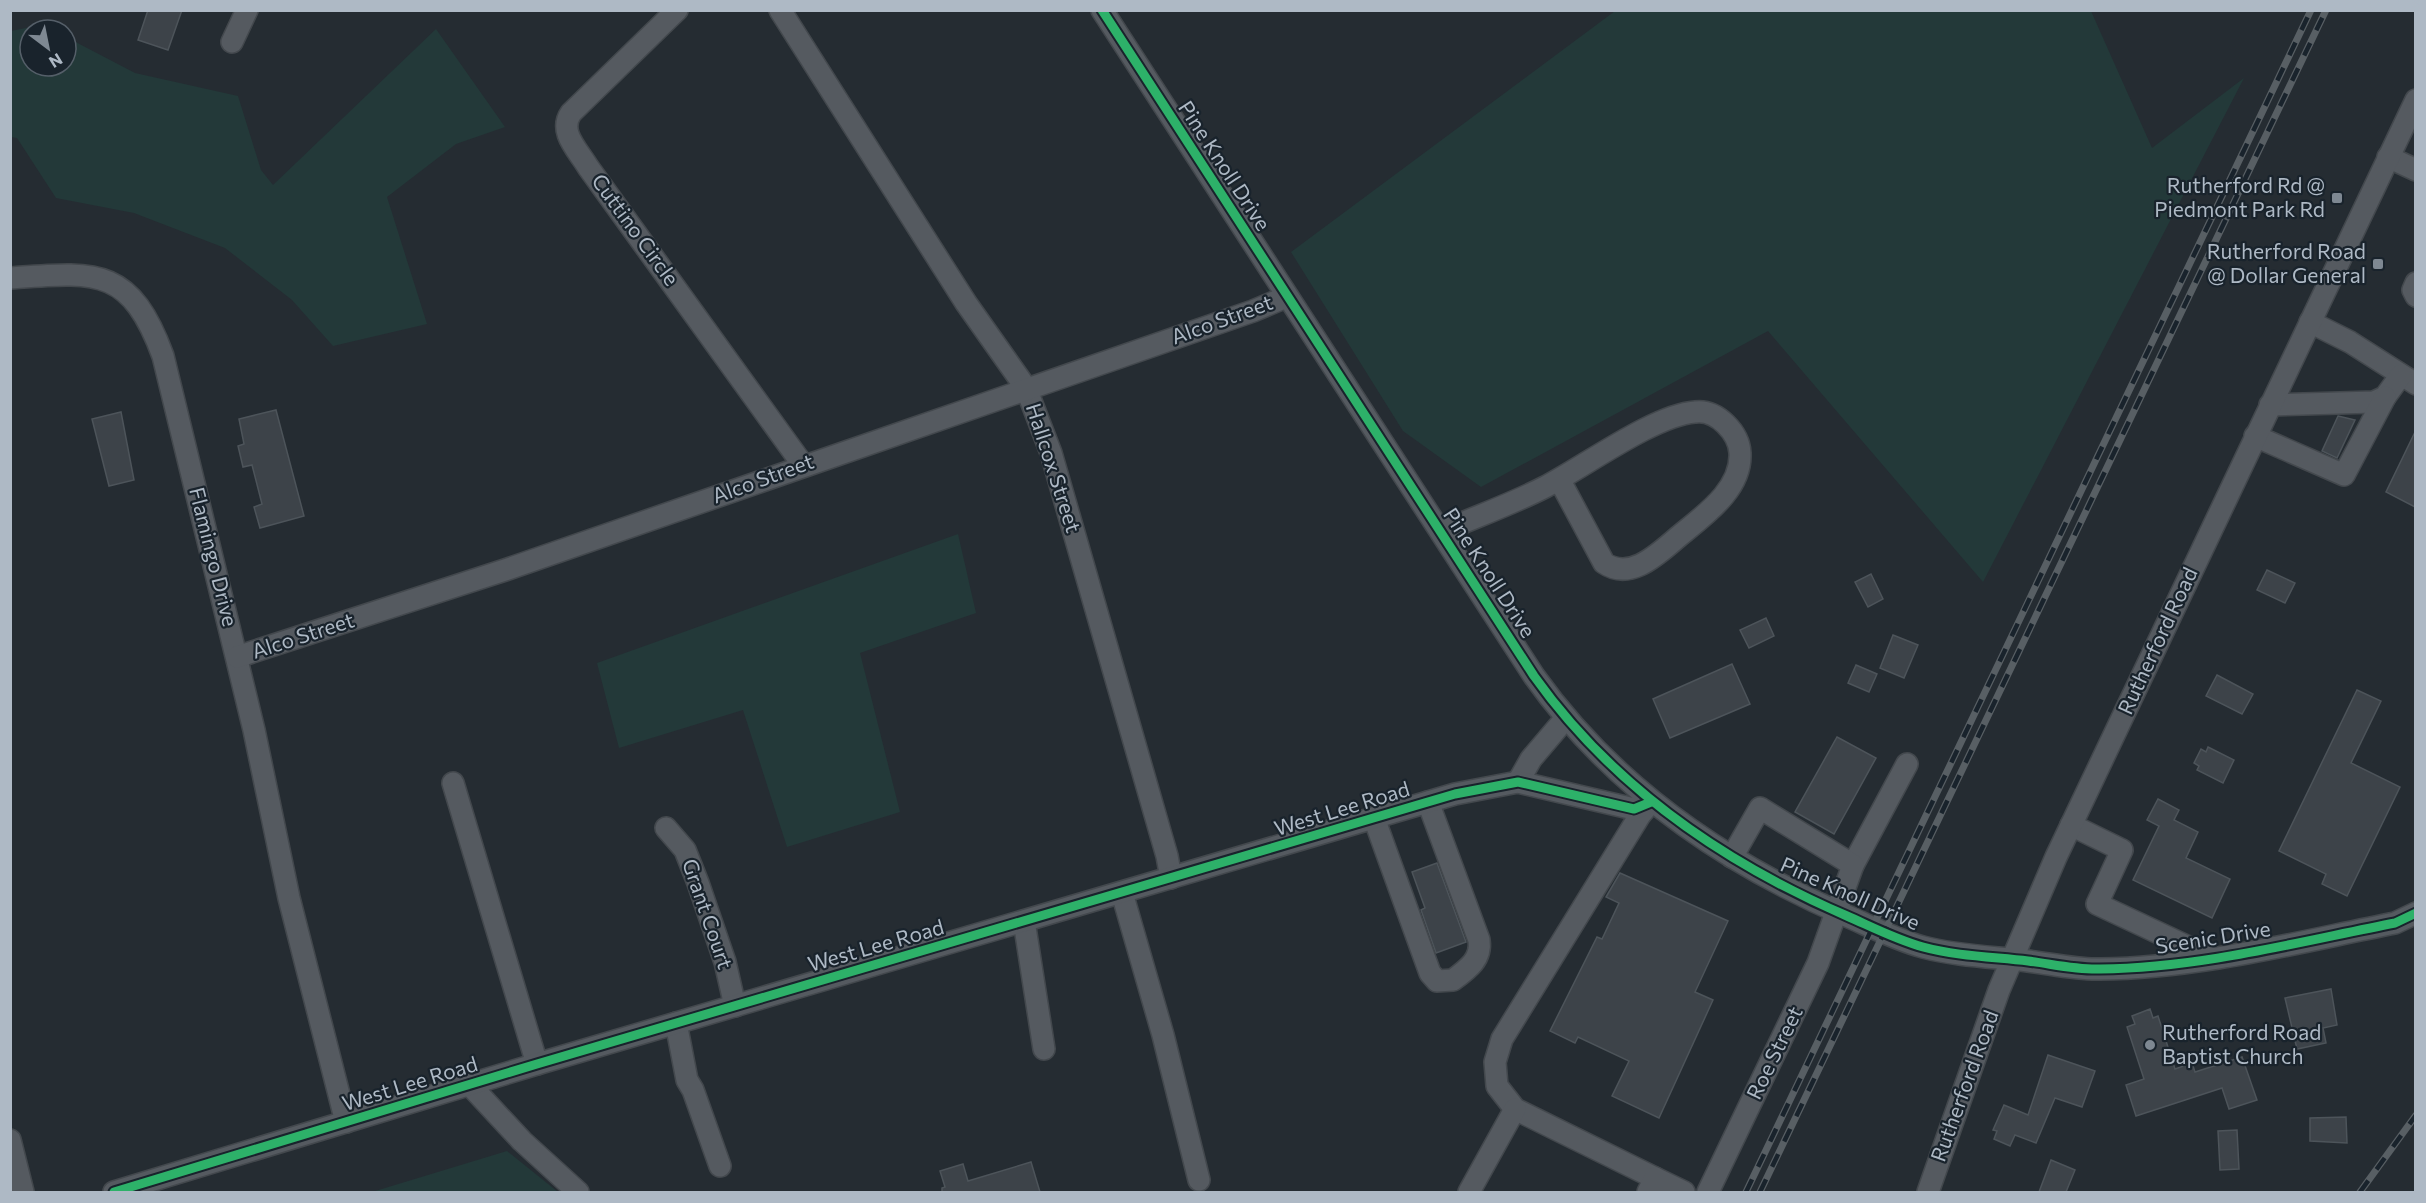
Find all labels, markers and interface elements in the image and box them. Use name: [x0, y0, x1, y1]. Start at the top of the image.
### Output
north arrow: [18, 18, 78, 78]
text: N: [46, 50, 66, 72]
street label: Pine Knoll Drive: [1174, 96, 1277, 235]
street label: Cuttino Circle: [587, 168, 685, 290]
place label: Rutherford Rd @ Piedmont Park Rd: [2154, 172, 2325, 221]
marker: Rutherford Rd @ Piedmont Park Rd: [2330, 191, 2344, 205]
place label: Rutherford Road @ Dollar General: [2207, 238, 2366, 287]
marker: Rutherford Road @ Dollar General: [2371, 257, 2385, 271]
street label: Alco Street: [1167, 289, 1276, 348]
street label: Hallcox Street: [1022, 400, 1087, 535]
street label: Alco Street: [708, 448, 817, 507]
street label: Flamingo Drive: [185, 484, 244, 629]
street label: Pine Knoll Drive: [1439, 503, 1542, 642]
street label: Rutherford Road: [2112, 563, 2202, 718]
street label: Alco Street: [248, 606, 357, 663]
street label: West Lee Road: [1271, 775, 1412, 840]
street label: Pine Knoll Drive: [1777, 851, 1924, 935]
street label: Grant Court: [678, 855, 739, 972]
street label: West Lee Road: [805, 913, 947, 976]
street label: Scenic Drive: [2153, 915, 2272, 958]
street label: Roe Street: [1740, 1002, 1807, 1103]
street label: Rutherford Road: [1925, 1006, 2003, 1165]
place label: Rutherford Road Baptist Church: [2162, 1019, 2321, 1068]
marker: Rutherford Road Baptist Church: [2143, 1038, 2157, 1052]
street label: West Lee Road: [339, 1050, 480, 1115]

